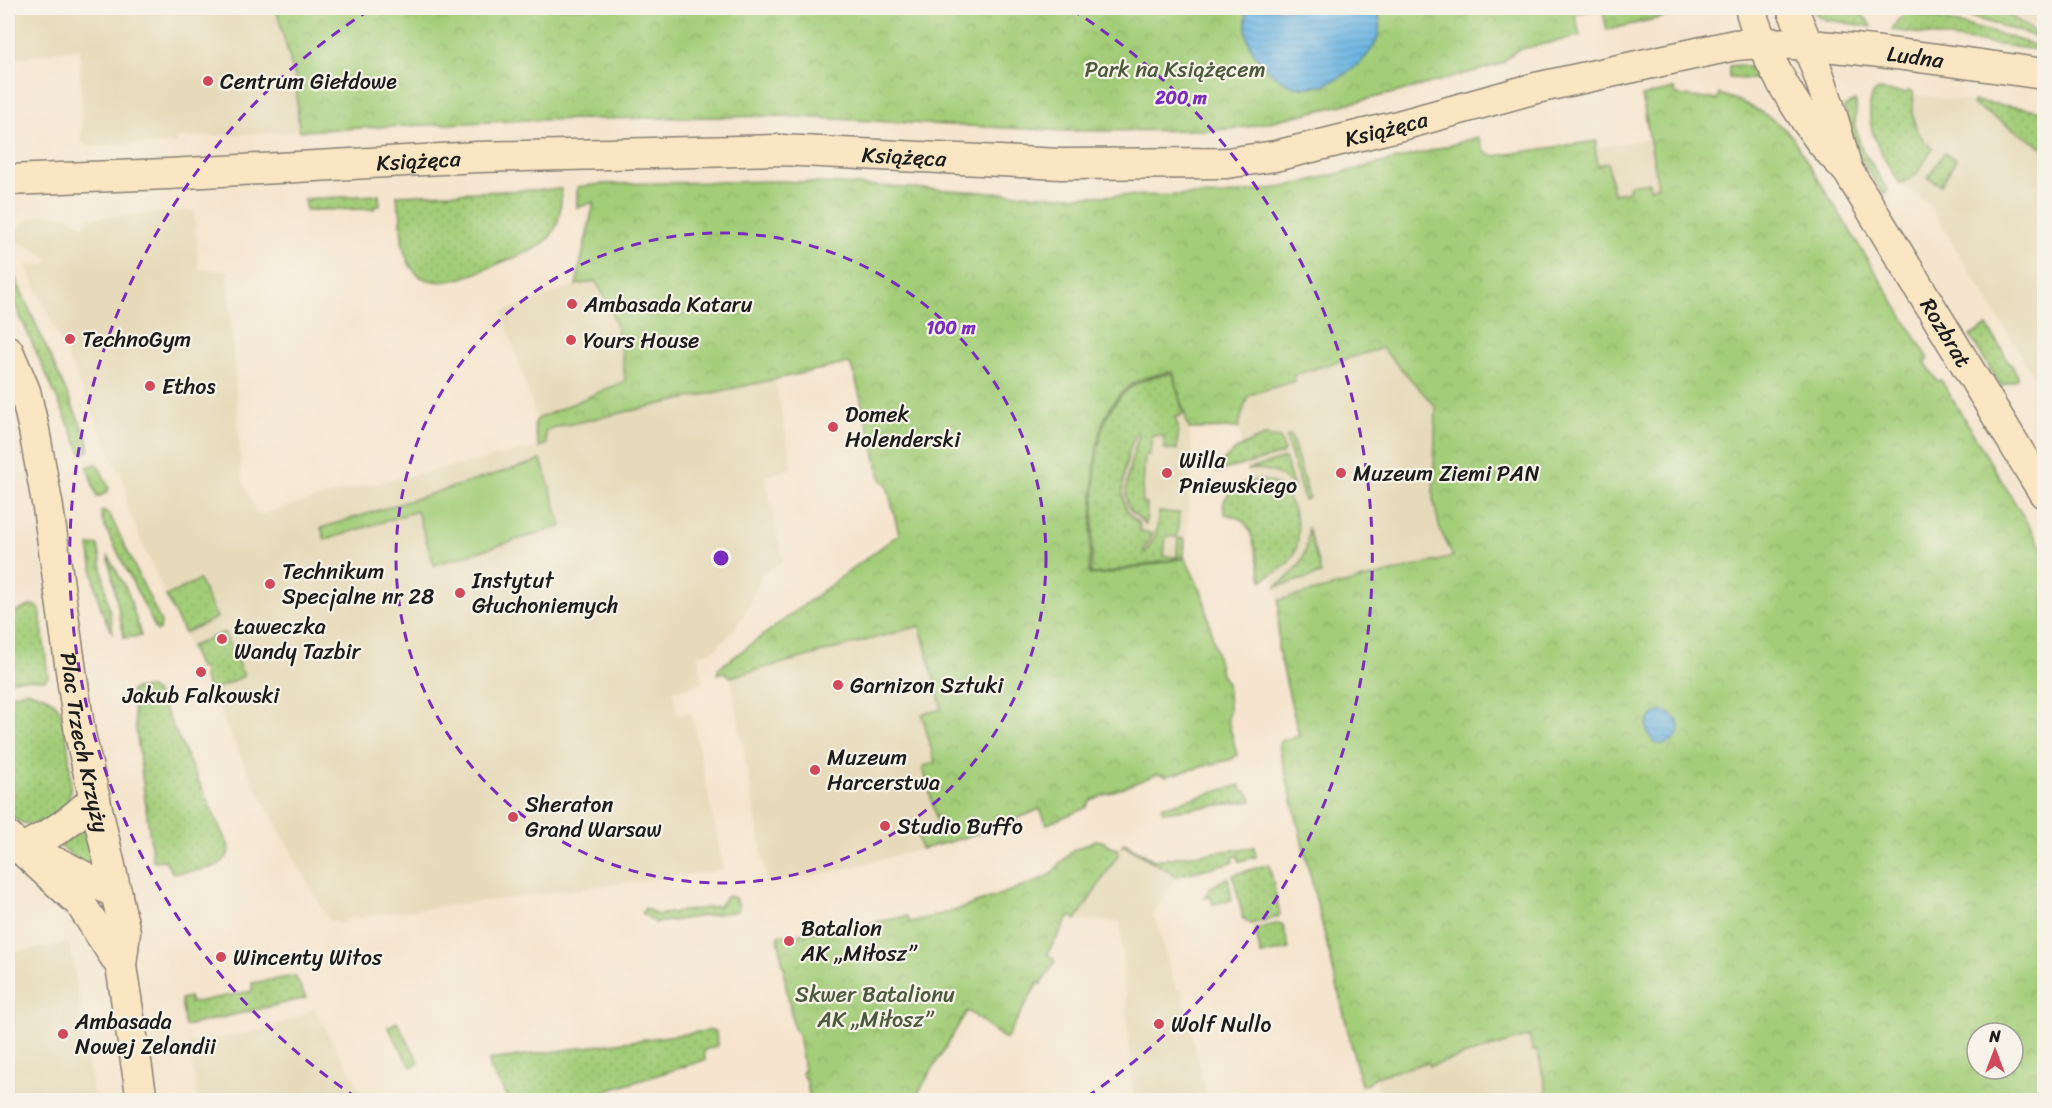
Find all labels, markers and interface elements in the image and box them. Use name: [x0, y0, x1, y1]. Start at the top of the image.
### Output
street label: Ludna: [1885, 34, 1947, 79]
park label: Park na Książęcem: [1084, 50, 1266, 89]
place label: Centrum Giełdowe: [220, 62, 397, 101]
marker: Centrum Giełdowe: [201, 74, 215, 88]
text: 200 m: [1154, 82, 1207, 114]
street label: Książęca: [1341, 99, 1433, 158]
street label: Książęca: [861, 135, 948, 178]
street label: Książęca: [375, 138, 463, 182]
place label: Ambasada Kataru: [583, 285, 753, 324]
street label: Rozbrat: [1910, 290, 1983, 376]
marker: Ambasada Kataru: [565, 297, 579, 311]
text: 100 m: [927, 312, 976, 344]
place label: TechnoGym: [82, 320, 191, 359]
place label: Yours House: [583, 321, 699, 360]
marker: TechnoGym: [63, 332, 77, 346]
marker: Yours House: [564, 333, 578, 347]
place label: Ethos: [162, 367, 216, 406]
marker: Ethos: [143, 379, 157, 393]
place label: Domek Holenderski: [845, 395, 961, 459]
marker: Domek Holenderski: [826, 420, 840, 434]
place label: Willa Pniewskiego: [1179, 441, 1297, 505]
place label: Muzeum Ziemi PAN: [1353, 454, 1540, 493]
marker: Willa Pniewskiego: [1160, 466, 1174, 480]
marker: Muzeum Ziemi PAN: [1334, 466, 1348, 480]
centre of rings: [711, 548, 731, 568]
place label: Technikum Specjalne nr 28: [282, 552, 434, 616]
place label: Instytut Głuchoniemych: [471, 561, 619, 625]
marker: Technikum Specjalne nr 28: [263, 577, 277, 591]
marker: Instytut Głuchoniemych: [453, 586, 467, 600]
place label: Ławeczka Wandy Tazbir: [234, 607, 361, 671]
marker: Ławeczka Wandy Tazbir: [215, 632, 229, 646]
street label: Plac Trzech Krzyży: [49, 650, 121, 837]
marker: Jakub Falkowski: [194, 665, 208, 679]
place label: Garnizon Sztuki: [850, 666, 1004, 705]
place label: Jakub Falkowski: [122, 676, 280, 715]
marker: Garnizon Sztuki: [831, 678, 845, 692]
place label: Muzeum Harcerstwa: [827, 738, 940, 802]
marker: Muzeum Harcerstwa: [808, 763, 822, 777]
place label: Sheraton Grand Warsaw: [525, 785, 662, 849]
place label: Studio Buffo: [897, 807, 1023, 846]
marker: Sheraton Grand Warsaw: [506, 810, 520, 824]
marker: Studio Buffo: [878, 819, 892, 833]
place label: Batalion AK „Miłosz”: [800, 909, 918, 973]
marker: Batalion AK „Miłosz”: [782, 934, 796, 948]
place label: Wincenty Witos: [233, 938, 383, 977]
marker: Wincenty Witos: [214, 950, 228, 964]
park label: Skwer Batalionu AK „Miłosz”: [795, 975, 955, 1039]
place label: Ambasada Nowej Zelandii: [74, 1002, 217, 1066]
place label: Wolf Nullo: [1171, 1005, 1271, 1044]
marker: Wolf Nullo: [1152, 1017, 1166, 1031]
north arrow: [1965, 1021, 2025, 1081]
text: N: [1988, 1022, 2001, 1051]
marker: Ambasada Nowej Zelandii: [56, 1027, 70, 1041]

